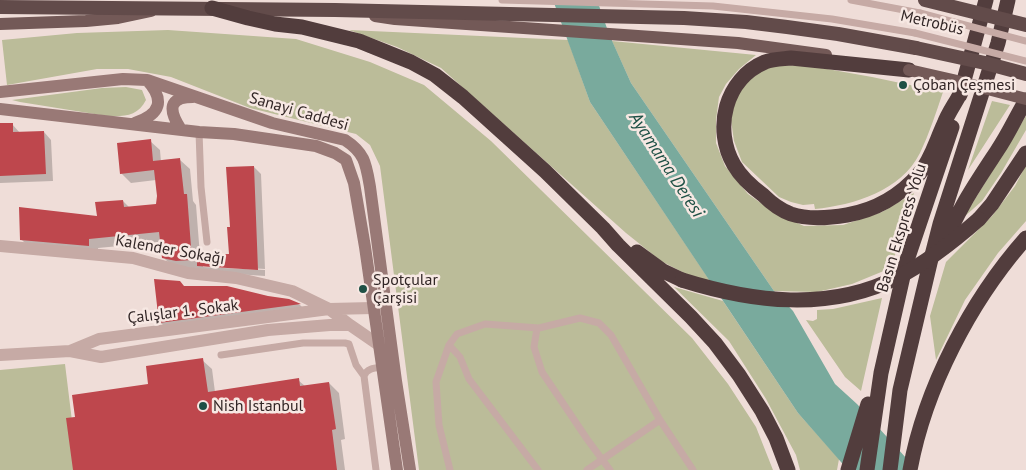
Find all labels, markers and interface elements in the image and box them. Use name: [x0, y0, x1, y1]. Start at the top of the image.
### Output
street label: Metrobüs: [899, 6, 965, 40]
place label: Çoban Çeşmesi: [913, 75, 1015, 95]
marker: Çoban Çeşmesi: [897, 79, 909, 91]
street label: Sanayi Caddesi: [247, 89, 351, 135]
water label: Ayamama Deresi: [624, 108, 708, 222]
street label: Basın Ekspress Yolu: [873, 161, 931, 295]
street label: Kalender Sokağı: [114, 231, 226, 269]
place label: Spotçular Çarşisi: [373, 270, 438, 308]
marker: Spotçular Çarşisi: [357, 283, 369, 295]
street label: Çalışlar 1. Sokak: [126, 296, 240, 328]
place label: Nish Istanbul: [213, 396, 303, 416]
marker: Nish Istanbul: [197, 400, 209, 412]

